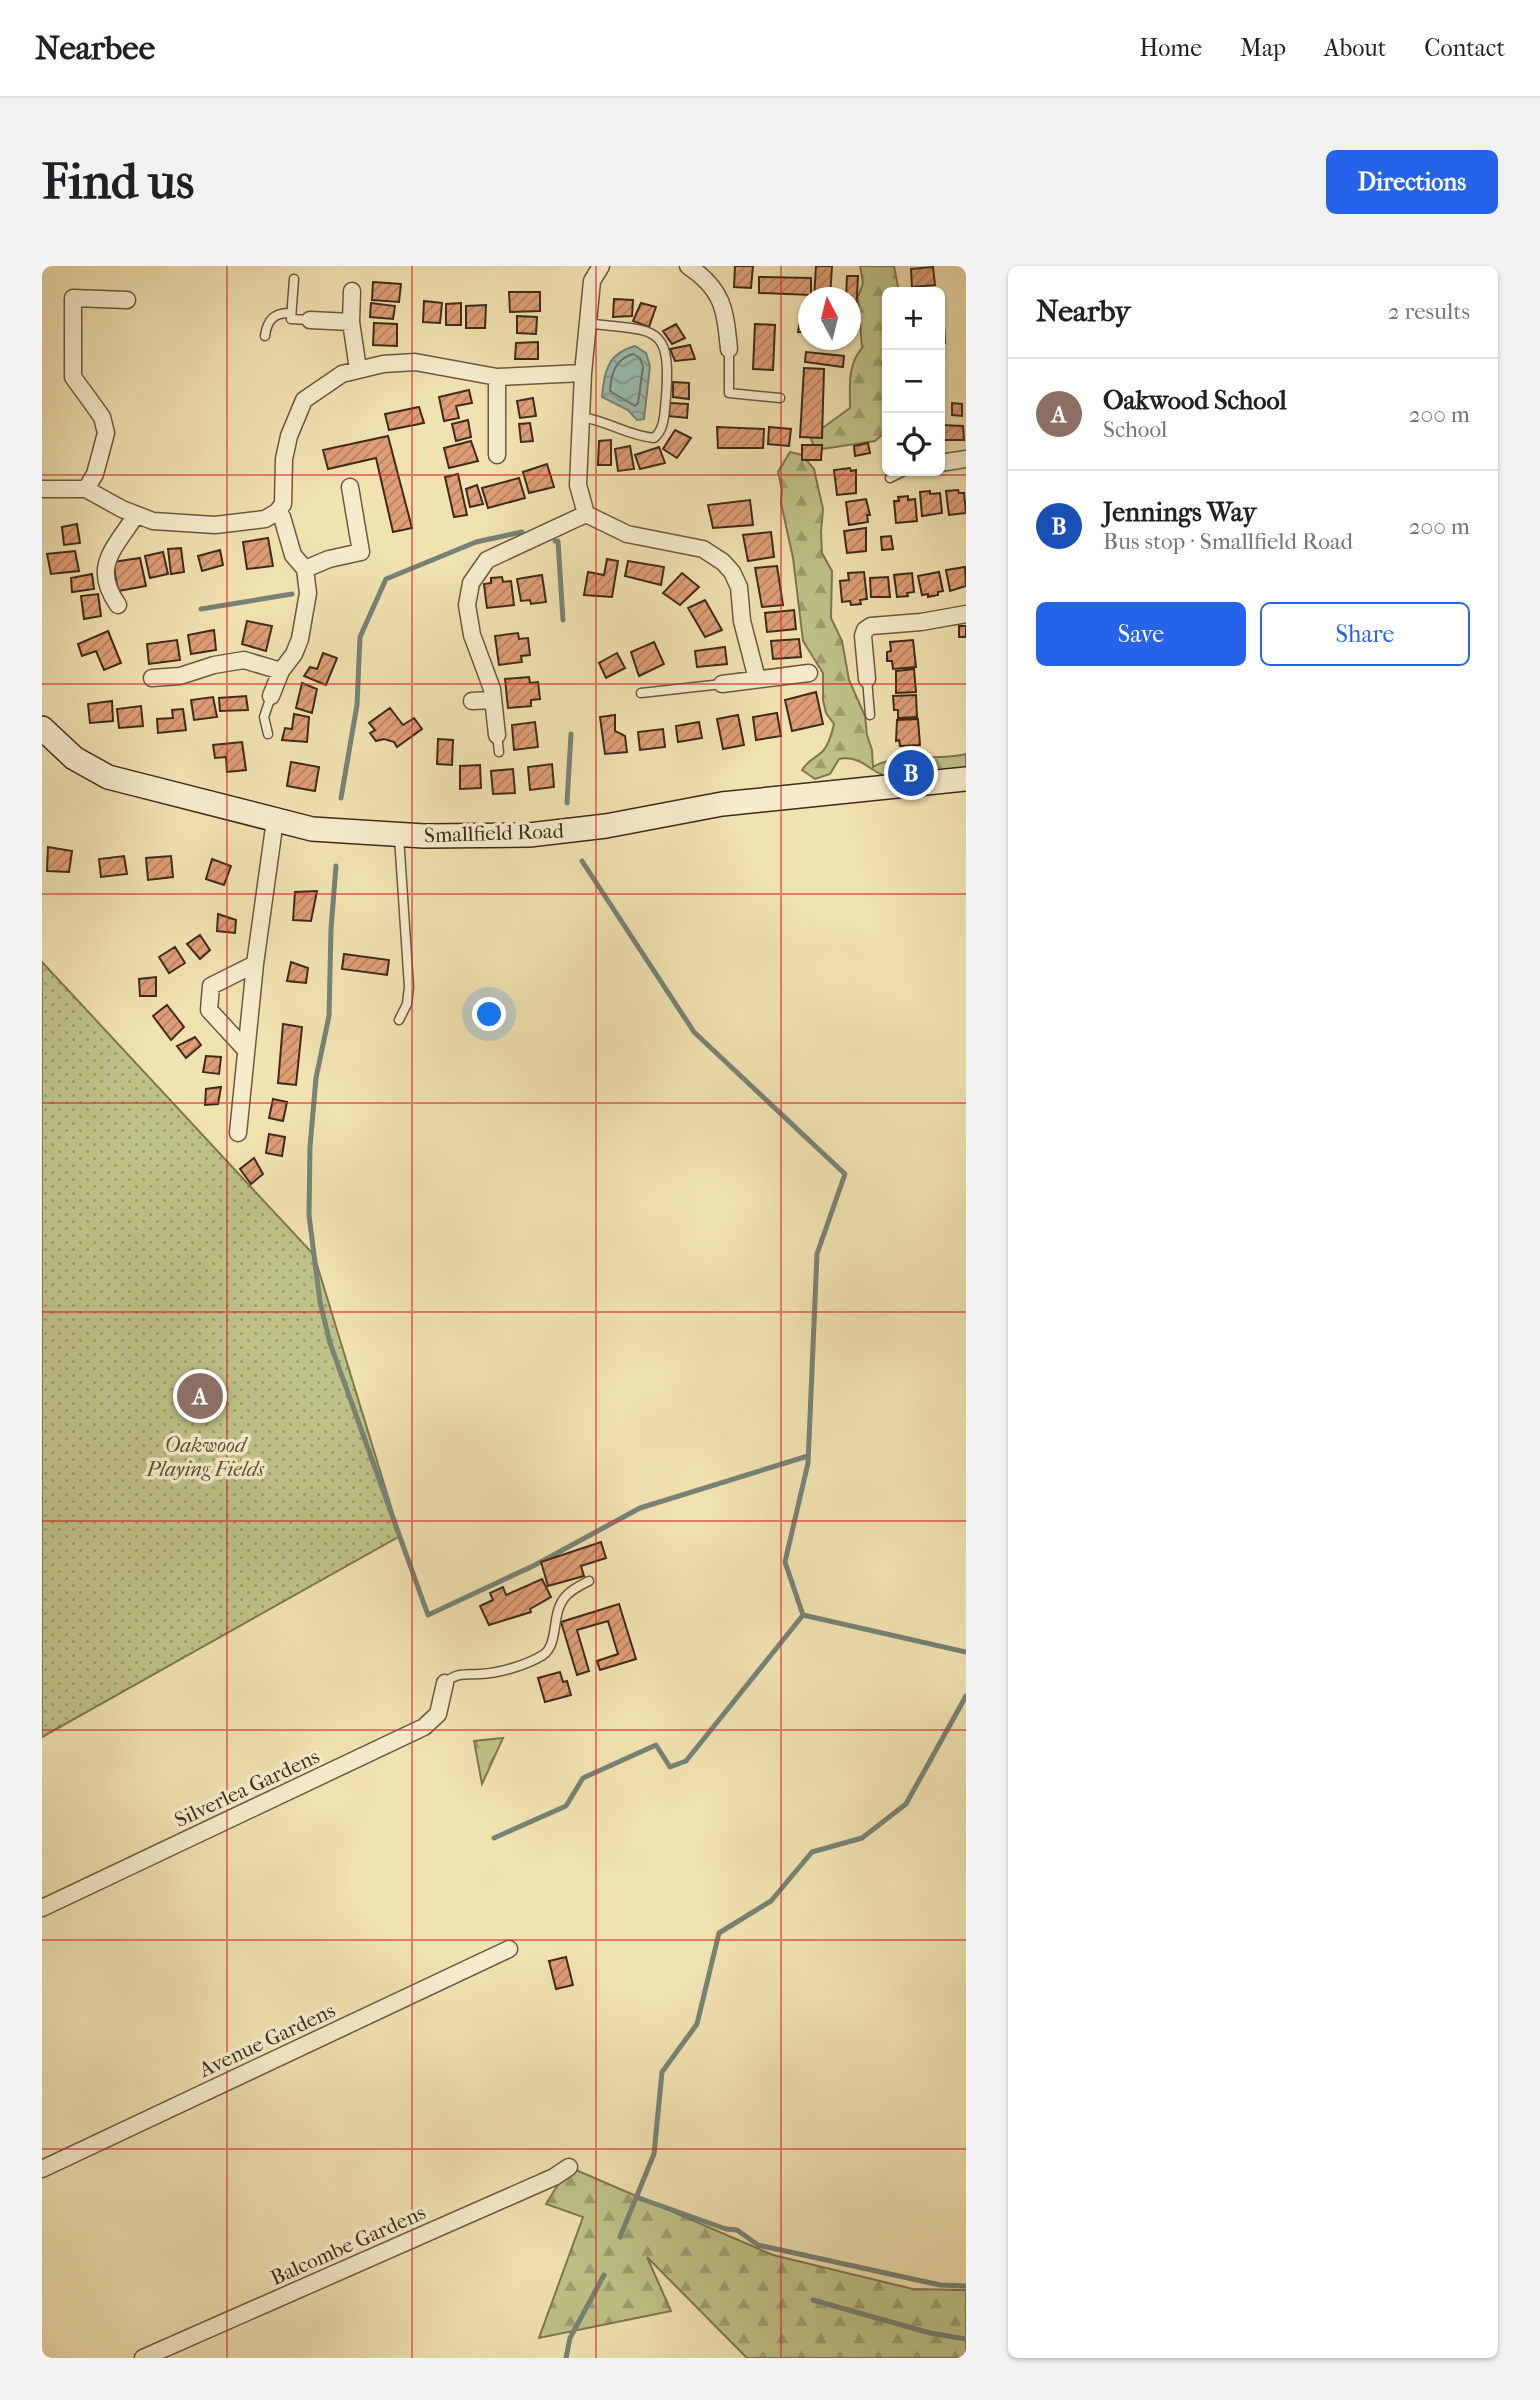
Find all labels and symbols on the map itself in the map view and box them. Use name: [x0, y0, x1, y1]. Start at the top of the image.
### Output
north arrow: [798, 287, 861, 350]
pin: B: [888, 747, 934, 799]
street label: Smallfield Road: [424, 819, 565, 847]
your location: [472, 997, 506, 1031]
pin: A: [177, 1370, 223, 1422]
park label: Oakwood Playing Fields: [145, 1433, 264, 1481]
street label: Silverlea Gardens: [171, 1744, 323, 1832]
street label: Avenue Gardens: [194, 1998, 339, 2082]
street label: Balcombe Gardens: [267, 2200, 429, 2290]

